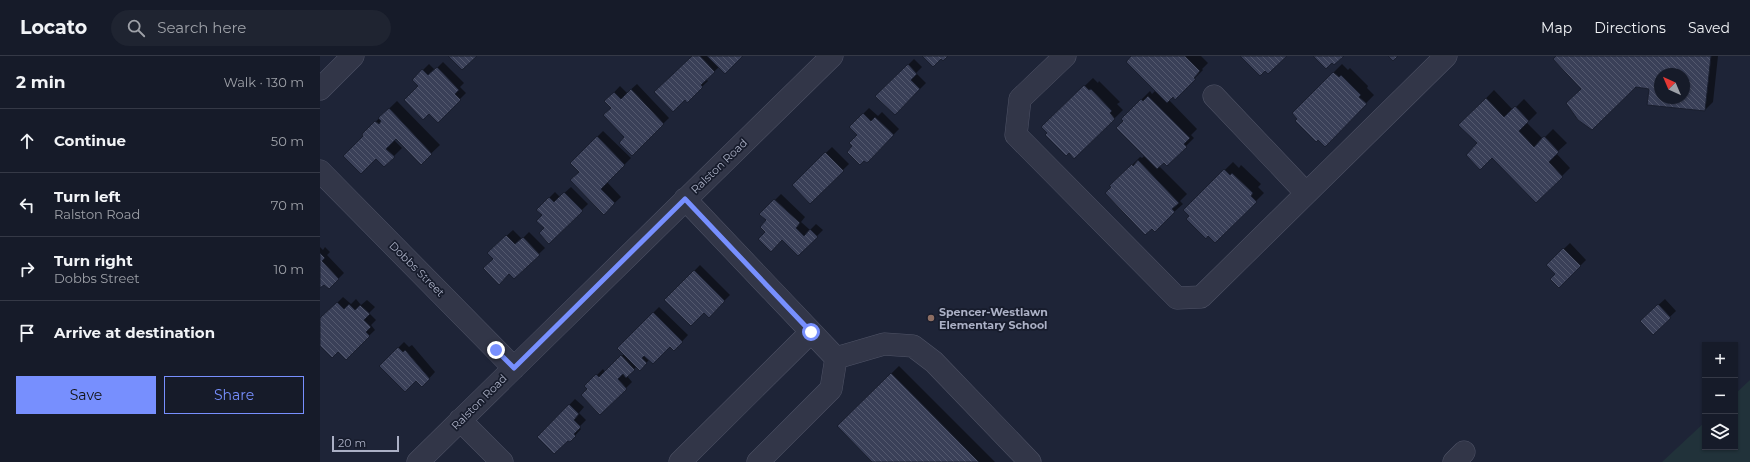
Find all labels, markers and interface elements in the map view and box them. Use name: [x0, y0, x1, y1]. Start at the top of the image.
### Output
search box: [111, 10, 391, 46]
text: Locato: [20, 16, 87, 39]
icon: search: [125, 17, 147, 39]
text: Search here: [157, 18, 246, 37]
text: Map: [1541, 19, 1572, 37]
text: Directions: [1594, 19, 1666, 37]
text: Saved: [1688, 19, 1730, 37]
north arrow: [1654, 68, 1690, 104]
text: 2 min: [16, 72, 66, 92]
text: Walk · 130 m: [223, 74, 304, 90]
icon: ahead: [16, 130, 38, 152]
text: Continue: [54, 131, 126, 150]
text: 50 m: [271, 133, 304, 149]
street label: Ralston Road: [688, 136, 750, 196]
text: Turn left: [54, 187, 121, 206]
icon: left: [16, 194, 38, 216]
text: 70 m: [271, 197, 304, 213]
text: Ralston Road: [54, 206, 140, 222]
street label: Dobbs Street: [386, 238, 448, 300]
text: Turn right: [54, 251, 133, 270]
icon: right: [16, 258, 38, 280]
text: 10 m: [274, 261, 304, 277]
text: Dobbs Street: [54, 270, 140, 286]
place label: Spencer-Westlawn Elementary School: [939, 305, 1048, 332]
marker: Spencer-Westlawn Elementary School: [926, 313, 936, 323]
icon: arrive: [16, 322, 38, 344]
text: Arrive at destination: [54, 323, 215, 342]
route start: [802, 323, 820, 341]
route end: [487, 341, 505, 359]
map controls: [1702, 342, 1738, 450]
button: +: [1702, 342, 1738, 378]
street label: Ralston Road: [448, 371, 510, 433]
button: Save: [16, 376, 156, 414]
button: Share: [164, 376, 304, 414]
button: −: [1702, 378, 1738, 414]
button: layers: [1702, 414, 1738, 450]
scale bar: [332, 434, 399, 453]
text: 20 m: [338, 436, 366, 450]

